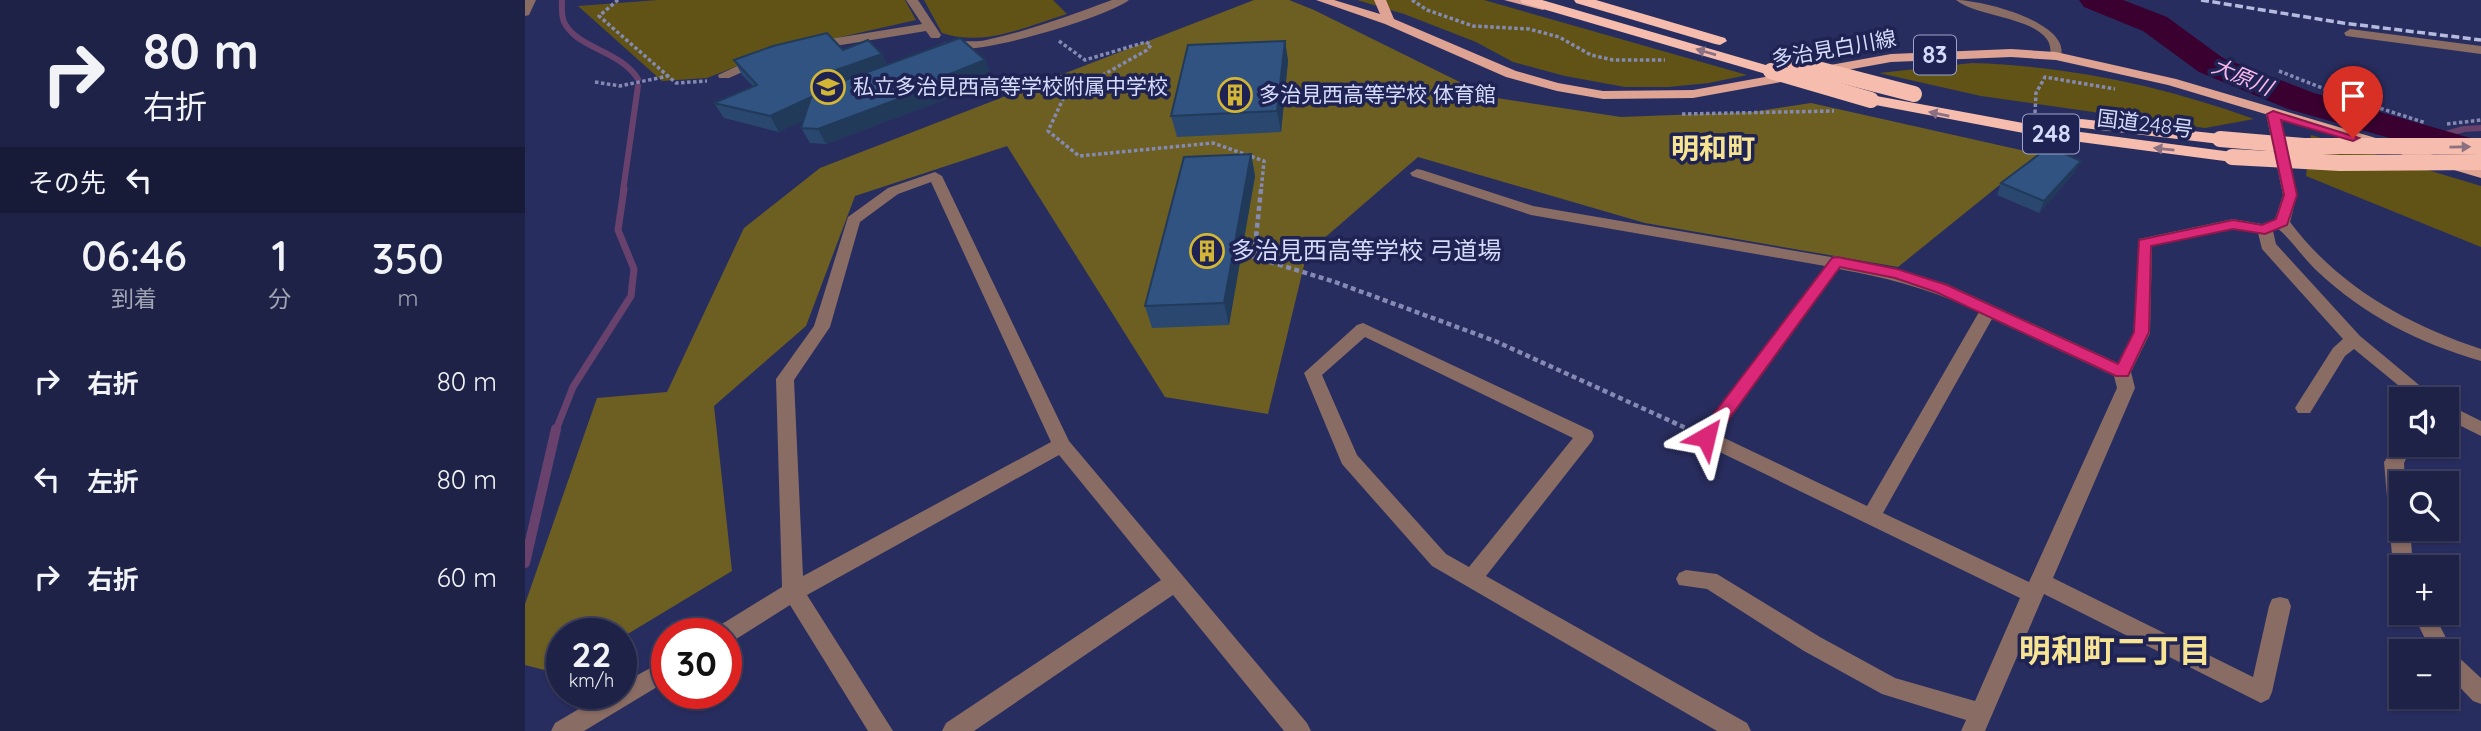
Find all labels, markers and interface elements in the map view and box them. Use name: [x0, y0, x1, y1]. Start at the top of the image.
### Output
text: 80 m: [143, 20, 259, 81]
street label: 多治見白川線: [1770, 24, 1898, 72]
icon: right: [28, 28, 119, 119]
road number: 83: [1914, 36, 1956, 74]
one-way arrow: [1695, 47, 1716, 57]
water label: 大原川: [2208, 52, 2278, 101]
pin: [2323, 66, 2383, 138]
school or university icon: 私立多治見西高等学校附属中学校: [809, 68, 847, 106]
place label: 私立多治見西高等学校附属中学校: [853, 73, 1168, 99]
building icon: 多治見西高等学校 体育館: [1216, 76, 1254, 114]
icon: arrive: [2334, 77, 2372, 115]
place label: 多治見西高等学校 体育館: [1259, 81, 1496, 107]
text: 右折: [143, 86, 207, 126]
street label: 国道248号: [2096, 104, 2195, 142]
one-way arrow: [1928, 108, 1950, 119]
road number: 248: [2023, 114, 2079, 154]
district label: 明和町: [1671, 130, 1755, 165]
one-way arrow: [2449, 141, 2471, 153]
one-way arrow: [2153, 144, 2175, 155]
icon: left: [120, 161, 158, 199]
text: その先: [28, 166, 106, 199]
text: 06:46: [81, 229, 187, 282]
text: 1: [271, 229, 288, 282]
text: 350: [372, 232, 444, 285]
building icon: 多治見西高等学校 弓道場: [1188, 232, 1226, 270]
place label: 多治見西高等学校 弓道場: [1231, 235, 1502, 265]
text: m: [397, 283, 418, 312]
text: 到着: [111, 284, 157, 313]
text: 分: [268, 284, 291, 313]
icon: right: [28, 362, 66, 400]
text: 80 m: [437, 365, 497, 398]
text: 右折: [87, 367, 139, 400]
map controls: [2389, 387, 2459, 709]
button: sound: [2389, 387, 2459, 457]
position arrow: [1669, 400, 1743, 474]
icon: left: [28, 460, 66, 498]
text: 80 m: [437, 463, 497, 496]
text: 左折: [87, 465, 139, 498]
button: search: [2389, 471, 2459, 541]
button: +: [2389, 555, 2459, 625]
icon: right: [28, 558, 66, 596]
text: 60 m: [437, 561, 497, 594]
text: 右折: [87, 563, 139, 596]
speed limit sign: 30: [651, 618, 742, 709]
district label: 明和町二丁目: [2019, 630, 2211, 670]
text: 22: [572, 632, 611, 676]
button: −: [2389, 639, 2459, 709]
text: km/h: [569, 669, 614, 692]

